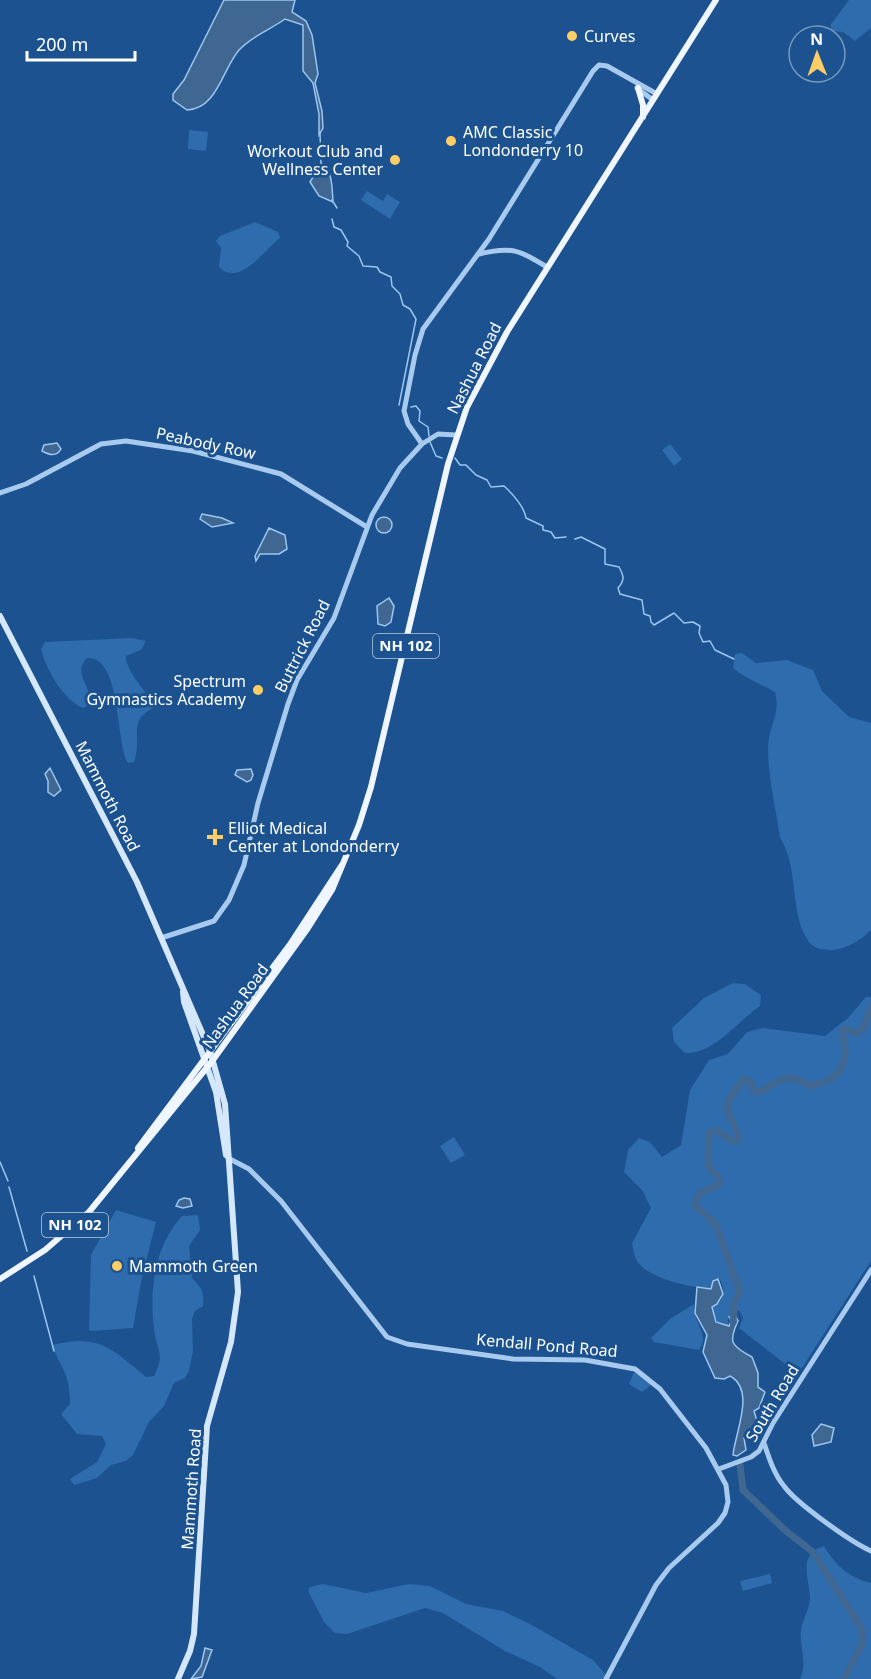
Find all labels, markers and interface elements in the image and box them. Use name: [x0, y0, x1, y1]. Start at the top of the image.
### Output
scale bar: [27, 24, 135, 62]
north arrow: [787, 24, 847, 84]
place label: Curves: [584, 25, 635, 47]
text: N: [810, 28, 823, 50]
marker: Curves: [565, 29, 579, 43]
text: 200 m: [36, 32, 88, 56]
place label: AMC Classic Londonderry 10: [463, 121, 583, 161]
marker: AMC Classic Londonderry 10: [444, 134, 458, 148]
place label: Workout Club and Wellness Center: [247, 140, 383, 180]
marker: Workout Club and Wellness Center: [388, 153, 402, 167]
street label: Nashua Road: [441, 318, 507, 418]
street label: Peabody Row: [154, 422, 258, 464]
street label: Buttrick Road: [269, 596, 335, 696]
road number: NH 102: [373, 634, 439, 658]
place label: Spectrum Gymnastics Academy: [86, 670, 247, 710]
marker: Spectrum Gymnastics Academy: [251, 683, 265, 697]
street label: Mammoth Road: [71, 737, 145, 855]
place label: Elliot Medical Center at Londonderry: [228, 817, 400, 857]
marker: Elliot Medical Center at Londonderry: [206, 828, 224, 846]
street label: Nashua Road: [197, 959, 273, 1053]
road number: NH 102: [42, 1213, 108, 1237]
place label: Mammoth Green: [129, 1255, 258, 1277]
marker: Mammoth Green: [110, 1259, 124, 1273]
street label: Kendall Pond Road: [475, 1328, 619, 1362]
street label: South Road: [740, 1360, 804, 1446]
street label: Mammoth Road: [176, 1428, 206, 1550]

